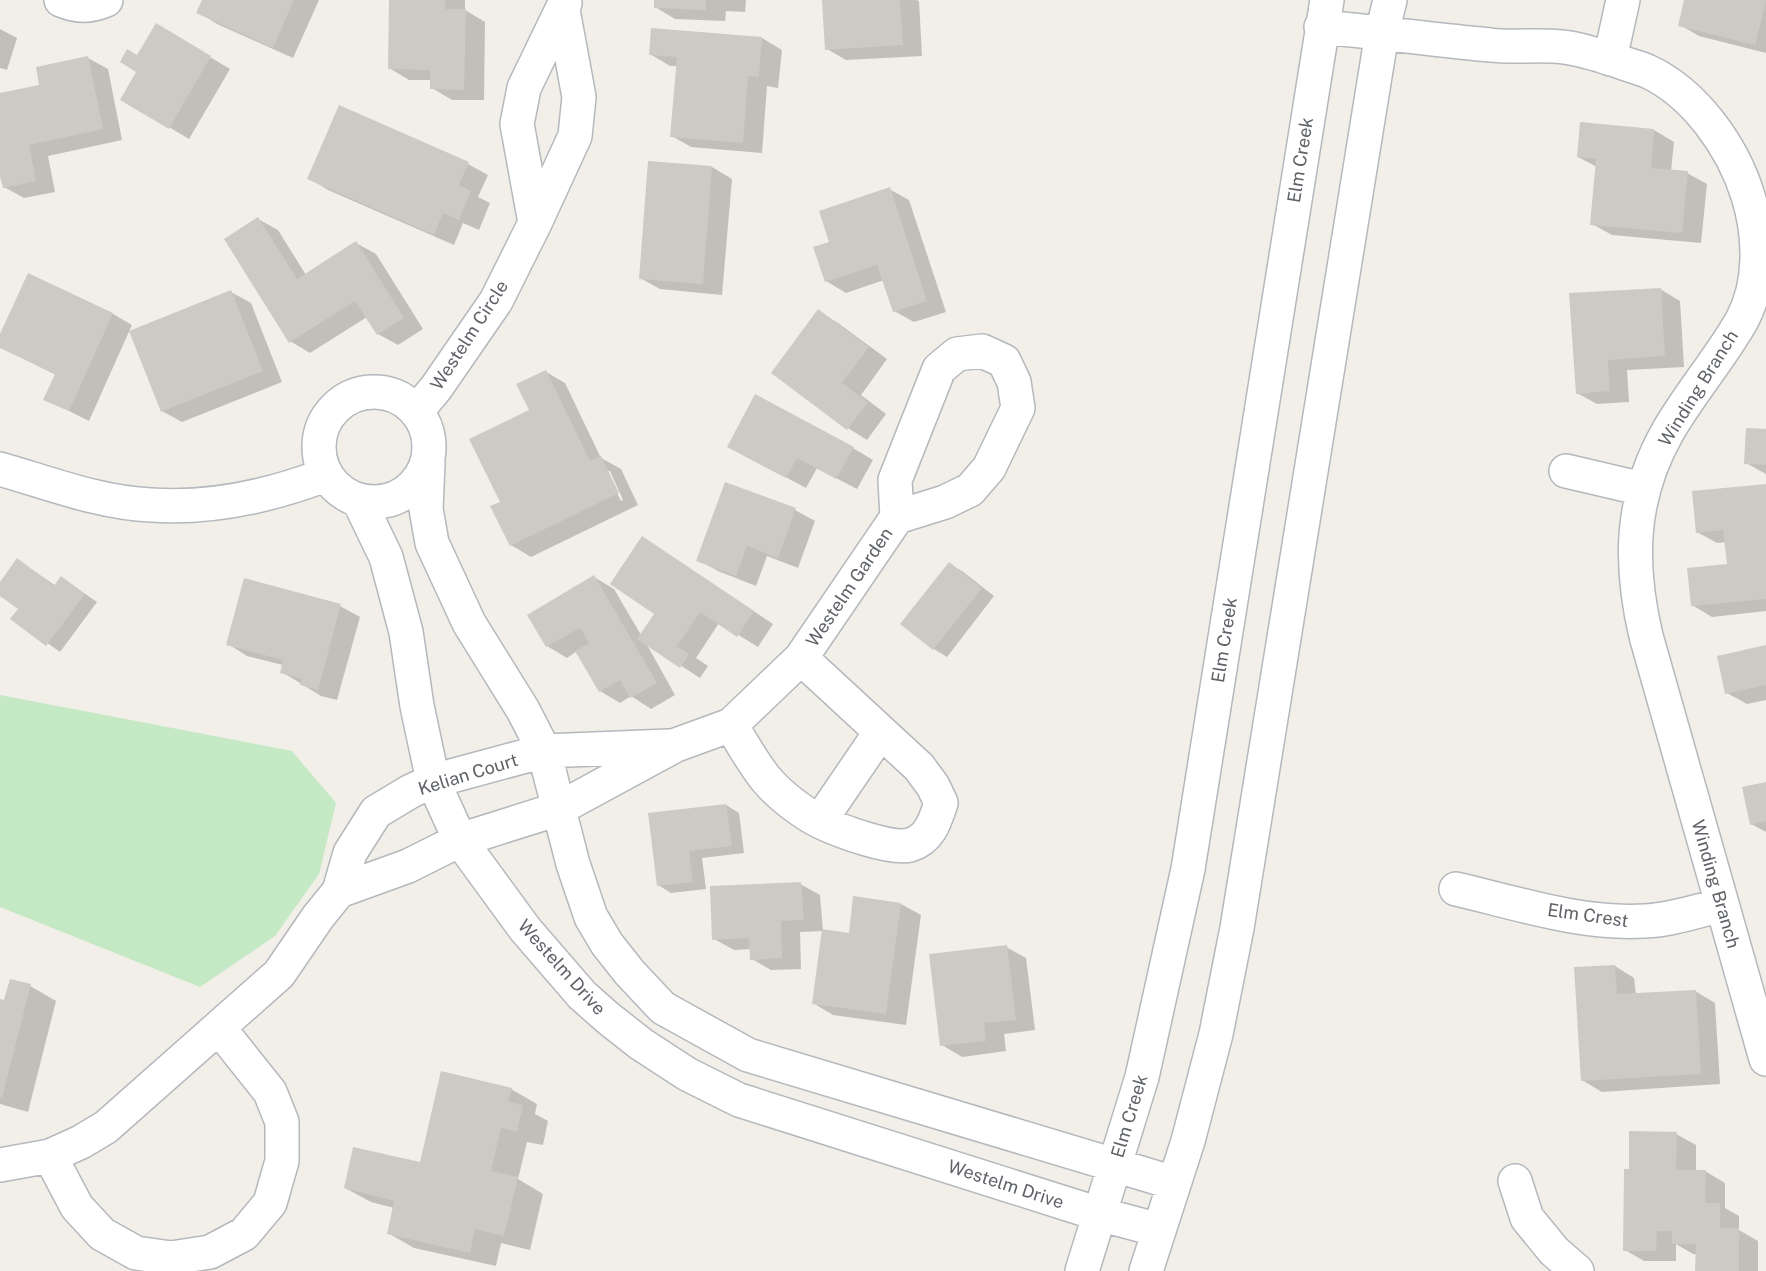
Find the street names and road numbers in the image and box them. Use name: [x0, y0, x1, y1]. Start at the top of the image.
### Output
street label: Elm Creek: [1283, 116, 1317, 204]
street label: Westelm Circle: [426, 276, 512, 394]
street label: Winding Branch: [1654, 326, 1742, 450]
street label: Westelm Garden: [801, 524, 897, 650]
street label: Elm Creek: [1207, 596, 1241, 684]
street label: Kelian Court: [416, 749, 520, 799]
street label: Winding Branch: [1688, 817, 1744, 951]
street label: Elm Crest: [1546, 899, 1630, 931]
street label: Westelm Drive: [514, 915, 610, 1019]
street label: Elm Creek: [1106, 1072, 1152, 1160]
street label: Westelm Drive: [945, 1155, 1067, 1213]

